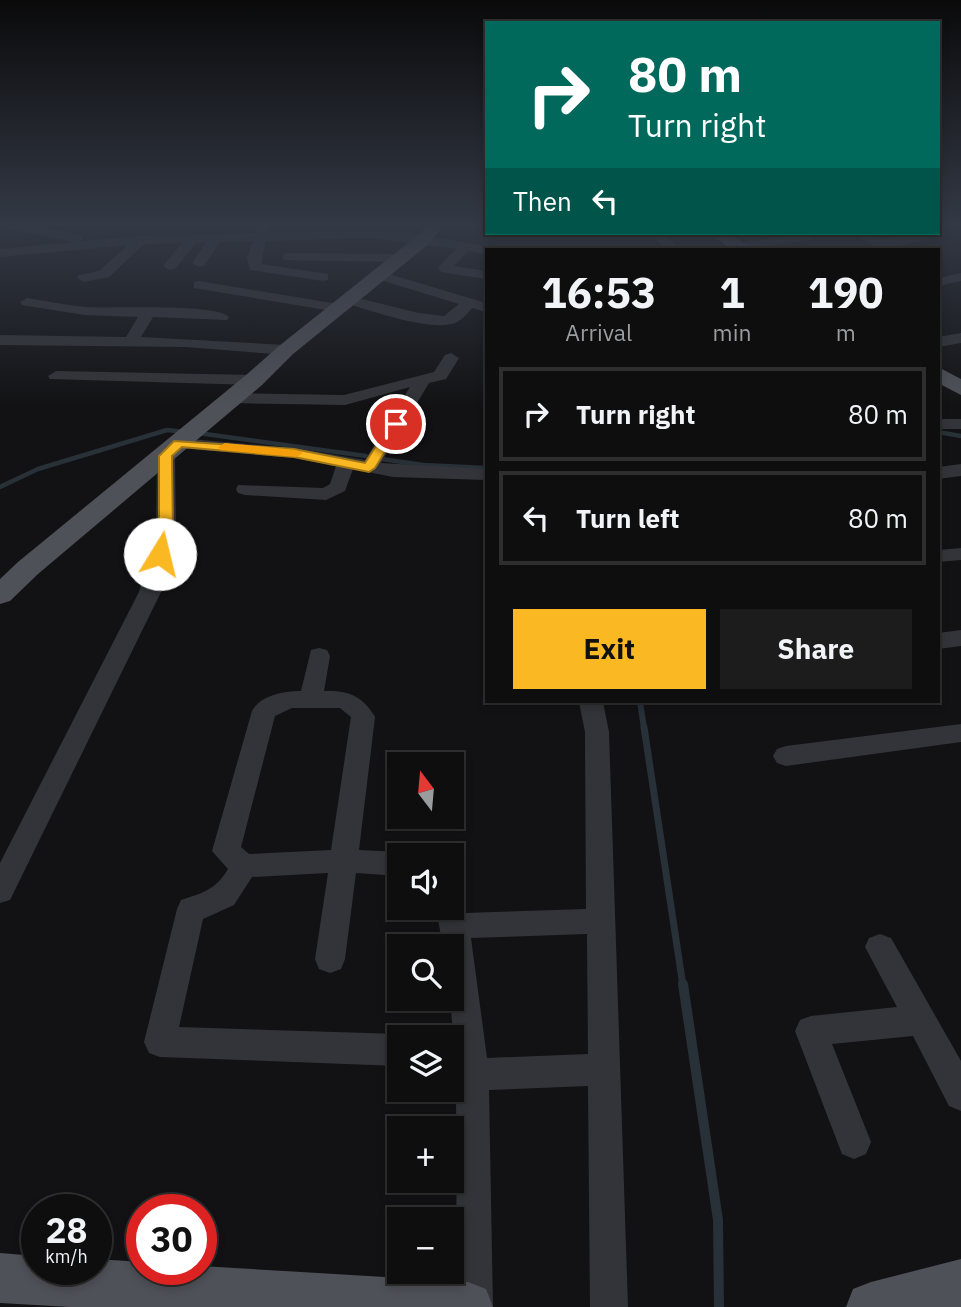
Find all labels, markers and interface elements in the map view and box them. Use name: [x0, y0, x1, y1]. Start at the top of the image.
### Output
text: 80 m: [628, 42, 742, 105]
icon: right: [513, 49, 604, 140]
text: Turn right: [628, 104, 766, 146]
icon: left: [586, 182, 624, 220]
text: Then: [513, 184, 572, 218]
text: 16:53: [541, 265, 656, 320]
text: 1: [719, 265, 745, 320]
text: 190: [808, 265, 884, 320]
text: Arrival: [565, 317, 632, 347]
text: min: [713, 317, 751, 347]
text: m: [836, 317, 856, 347]
pin: [366, 394, 426, 454]
icon: right: [517, 395, 555, 433]
text: Turn right: [576, 397, 695, 431]
text: 80 m: [848, 397, 908, 431]
icon: arrive: [377, 405, 415, 443]
icon: left: [517, 499, 555, 537]
text: Turn left: [576, 501, 679, 535]
text: 80 m: [848, 501, 908, 535]
position arrow: [123, 517, 197, 591]
button: Exit: [513, 609, 706, 689]
button: Share: [720, 609, 912, 689]
north arrow: [387, 752, 464, 830]
map controls: [387, 752, 464, 1284]
button: sound: [387, 843, 464, 920]
button: search: [387, 934, 464, 1011]
button: layers: [387, 1025, 464, 1102]
button: +: [387, 1116, 464, 1193]
speed limit sign: 30: [126, 1194, 217, 1285]
text: 28: [45, 1207, 88, 1253]
button: −: [387, 1207, 464, 1284]
text: km/h: [45, 1245, 88, 1268]

